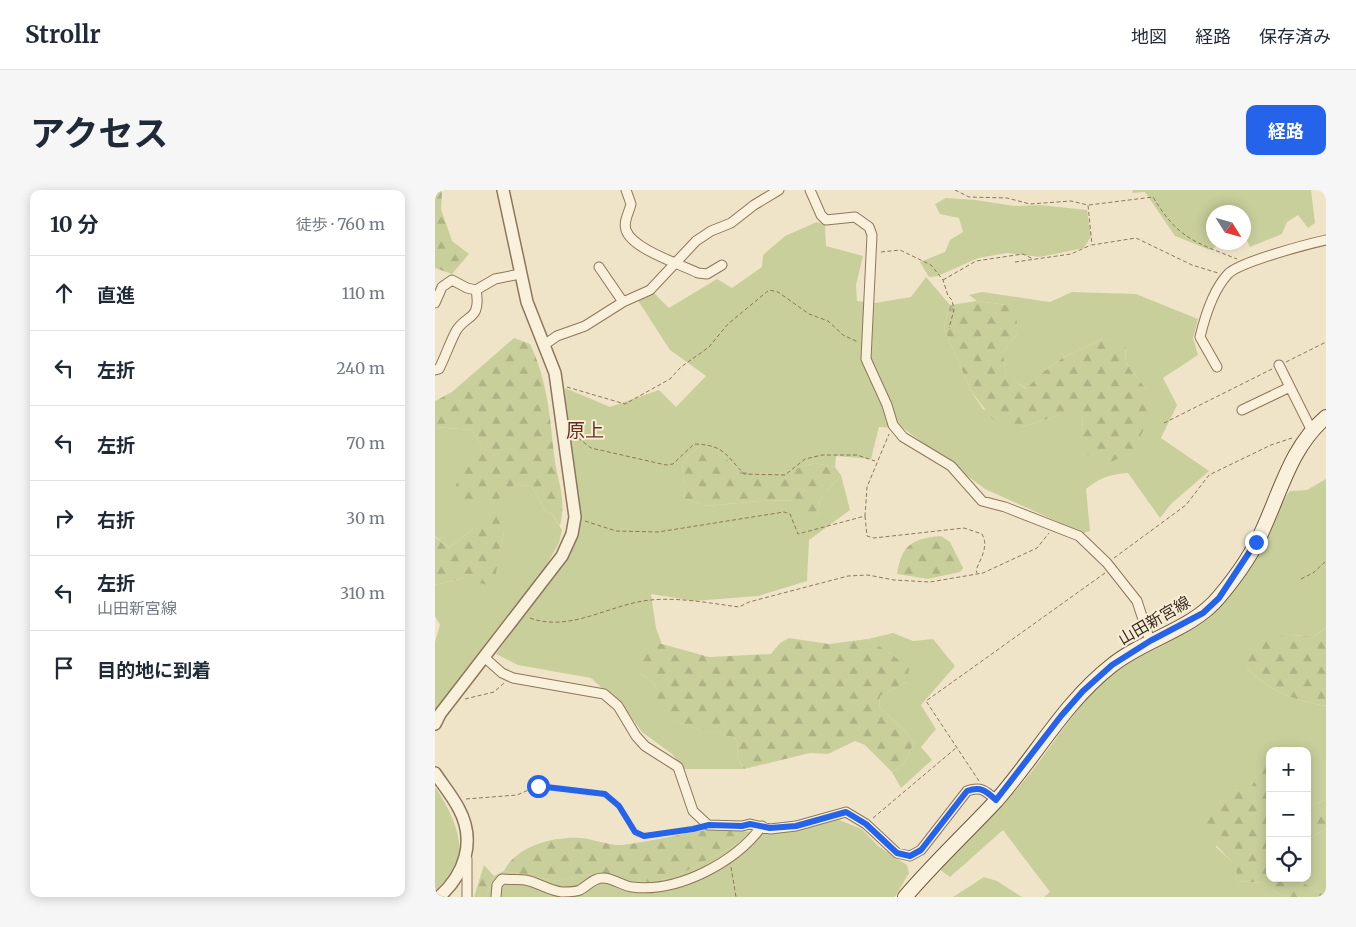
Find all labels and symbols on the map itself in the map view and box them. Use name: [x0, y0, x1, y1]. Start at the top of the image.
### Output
north arrow: [1206, 205, 1251, 250]
district label: 原上: [566, 418, 604, 442]
route end: [1245, 531, 1268, 554]
street label: 山田新宮線: [1114, 591, 1194, 649]
route start: [527, 775, 550, 798]

